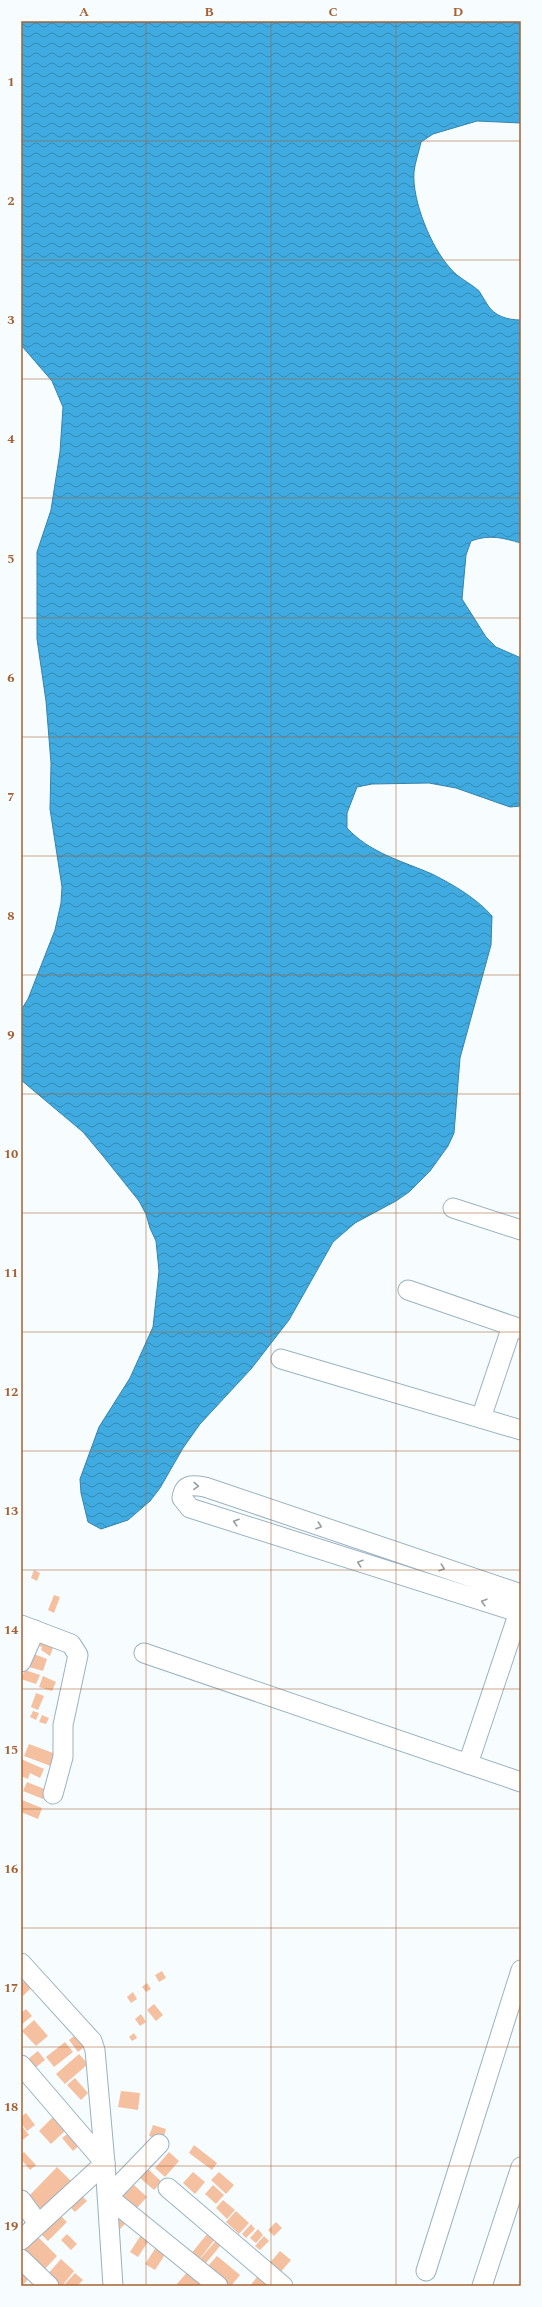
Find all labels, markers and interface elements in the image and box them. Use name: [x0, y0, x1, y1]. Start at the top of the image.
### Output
text: A: [79, 2, 89, 22]
text: B: [204, 2, 214, 22]
text: C: [328, 2, 338, 22]
text: D: [453, 2, 463, 22]
text: 1: [7, 72, 15, 92]
text: 2: [7, 191, 15, 211]
text: 3: [7, 310, 15, 330]
text: 4: [7, 429, 15, 449]
text: 5: [7, 549, 15, 569]
text: 6: [7, 668, 15, 688]
text: 7: [7, 787, 15, 807]
text: 8: [7, 906, 15, 926]
text: 9: [7, 1025, 15, 1045]
text: 10: [4, 1144, 18, 1164]
text: 11: [4, 1263, 18, 1283]
text: 12: [4, 1382, 18, 1402]
one-way arrow: [193, 1482, 199, 1490]
text: 13: [4, 1501, 18, 1521]
one-way arrow: [233, 1519, 240, 1527]
one-way arrow: [316, 1521, 323, 1530]
one-way arrow: [356, 1559, 363, 1568]
one-way arrow: [438, 1564, 445, 1572]
one-way arrow: [480, 1598, 487, 1607]
text: 14: [4, 1620, 19, 1640]
text: 15: [4, 1740, 18, 1760]
text: 16: [4, 1859, 18, 1879]
text: 17: [4, 1978, 18, 1998]
text: 18: [4, 2097, 18, 2117]
text: 19: [4, 2216, 18, 2236]

